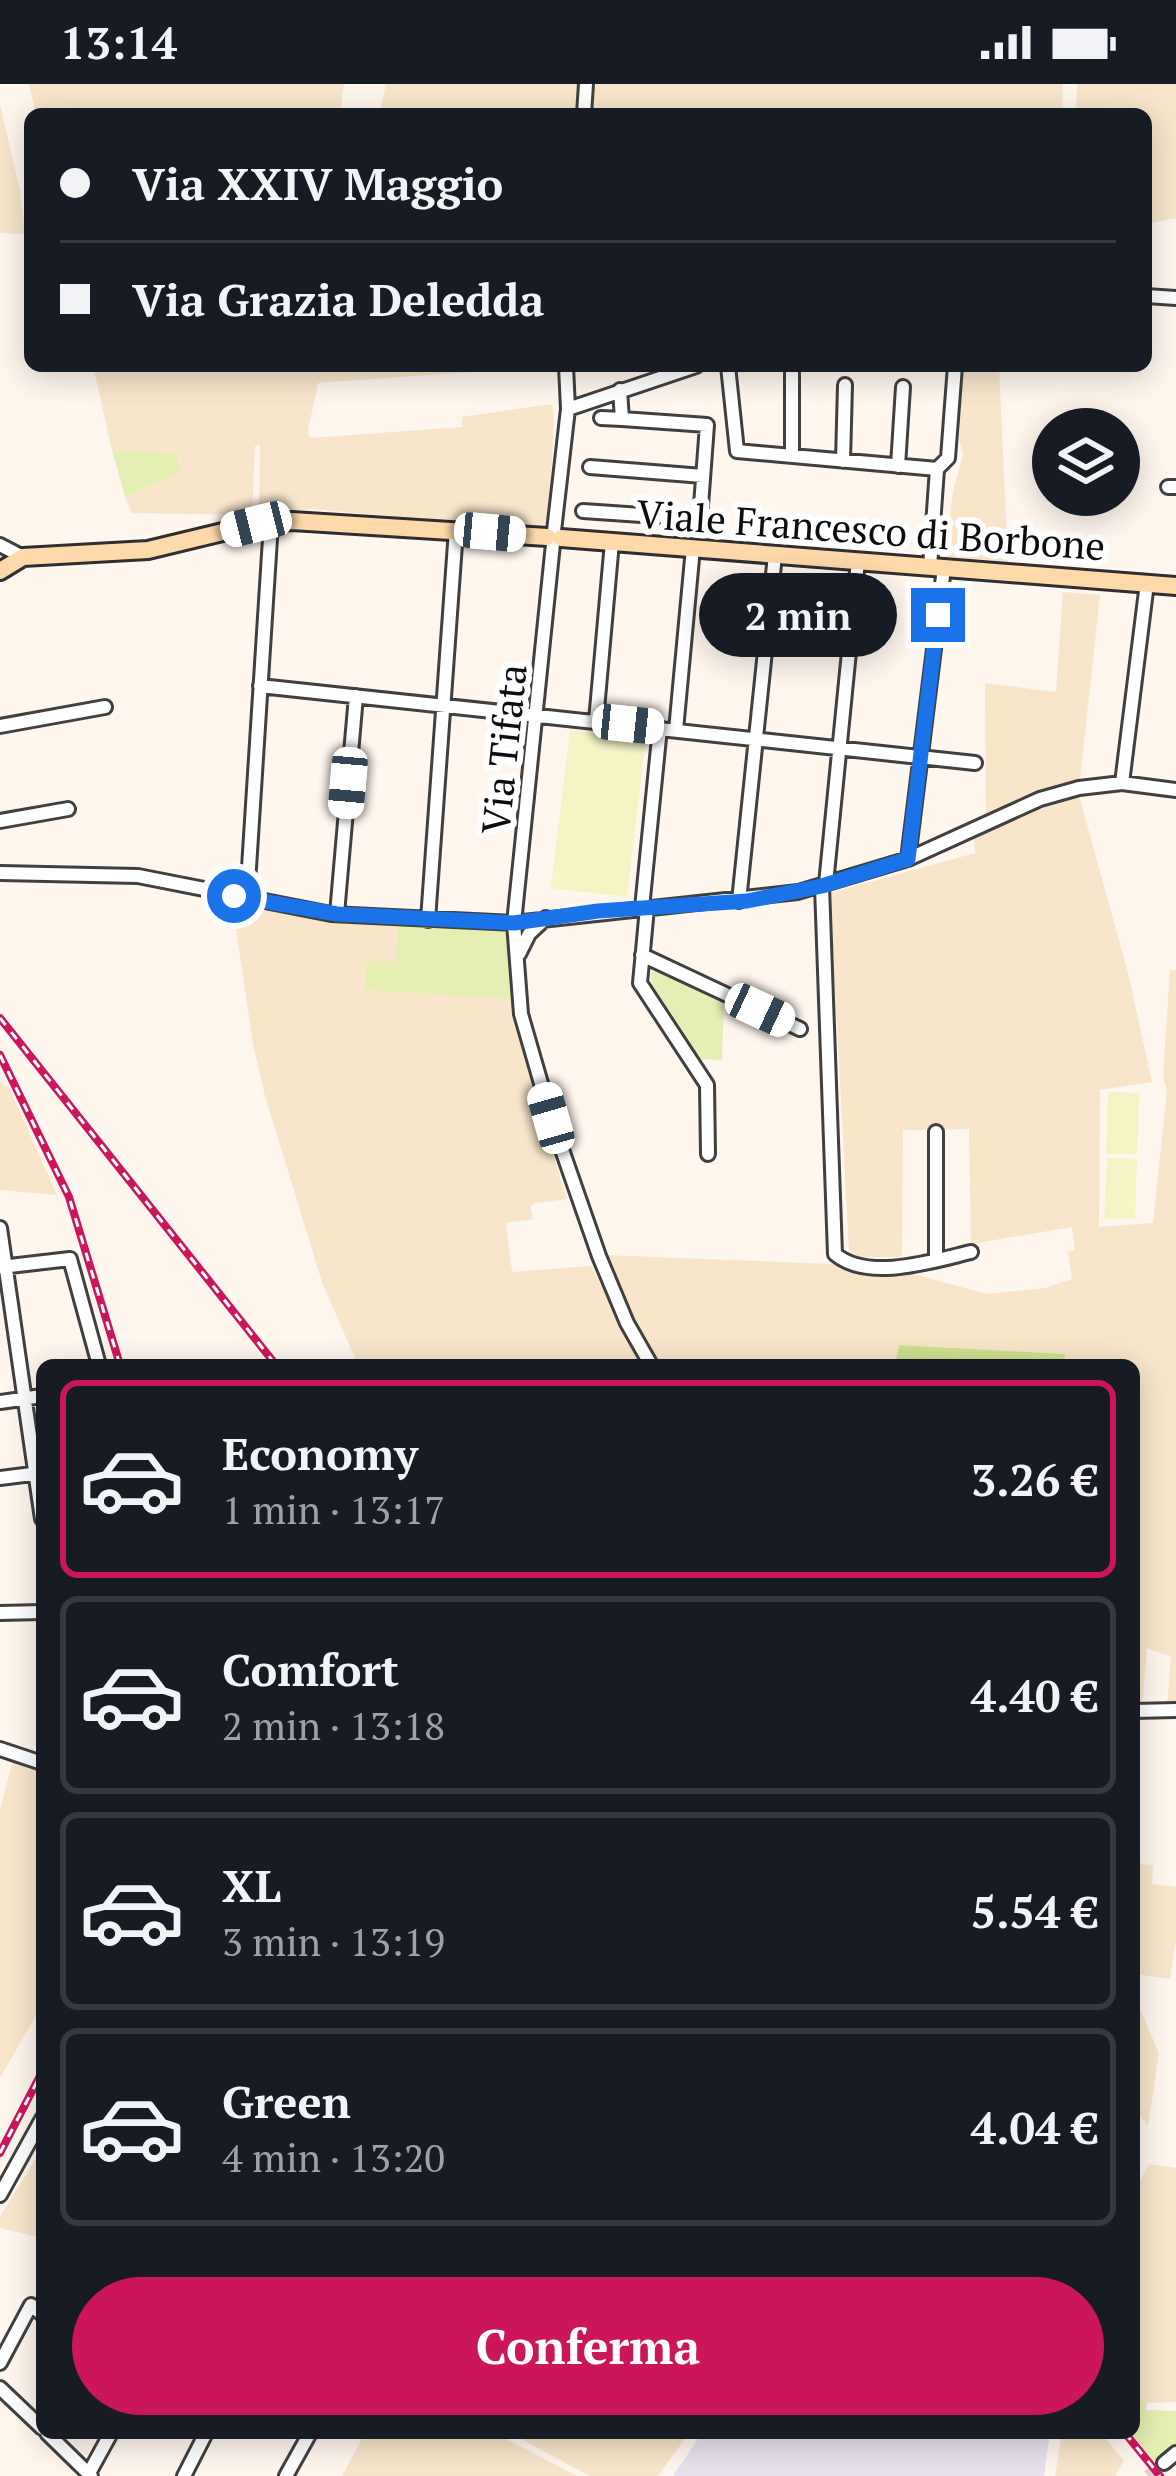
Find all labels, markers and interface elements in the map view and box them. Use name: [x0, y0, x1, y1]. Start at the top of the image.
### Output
text: 13:14: [60, 12, 177, 72]
text: Via XXIV Maggio: [132, 153, 503, 213]
text: Via Grazia Deledda: [132, 269, 544, 329]
map controls: [1032, 408, 1140, 516]
button: layers: [1032, 408, 1140, 516]
street label: Viale Francesco di Borbone: [635, 487, 1107, 571]
car: [217, 498, 295, 550]
car: [453, 511, 527, 553]
callout: 2 min: [698, 573, 896, 657]
route end: [911, 588, 965, 642]
text: 2 min: [745, 589, 851, 641]
street label: Via Tifata: [468, 661, 538, 837]
car: [590, 702, 666, 746]
car: [327, 746, 369, 820]
route start: [207, 869, 261, 923]
car: [720, 978, 800, 1042]
car: [524, 1078, 578, 1158]
text: Economy: [222, 1423, 418, 1483]
icon: car: [78, 1425, 186, 1533]
text: 3.26 €: [971, 1449, 1098, 1509]
text: 1 min · 13:17: [222, 1483, 445, 1535]
text: Comfort: [222, 1639, 399, 1699]
icon: car: [78, 1641, 186, 1749]
text: 4.40 €: [971, 1665, 1098, 1725]
text: 2 min · 13:18: [222, 1699, 445, 1751]
text: XL: [222, 1855, 281, 1915]
icon: car: [78, 1857, 186, 1965]
text: 5.54 €: [971, 1881, 1098, 1941]
text: 3 min · 13:19: [222, 1915, 445, 1967]
text: Green: [222, 2071, 351, 2131]
icon: car: [78, 2073, 186, 2181]
text: 4.04 €: [971, 2097, 1098, 2157]
text: 4 min · 13:20: [222, 2131, 445, 2183]
button: Conferma: [72, 2277, 1104, 2415]

